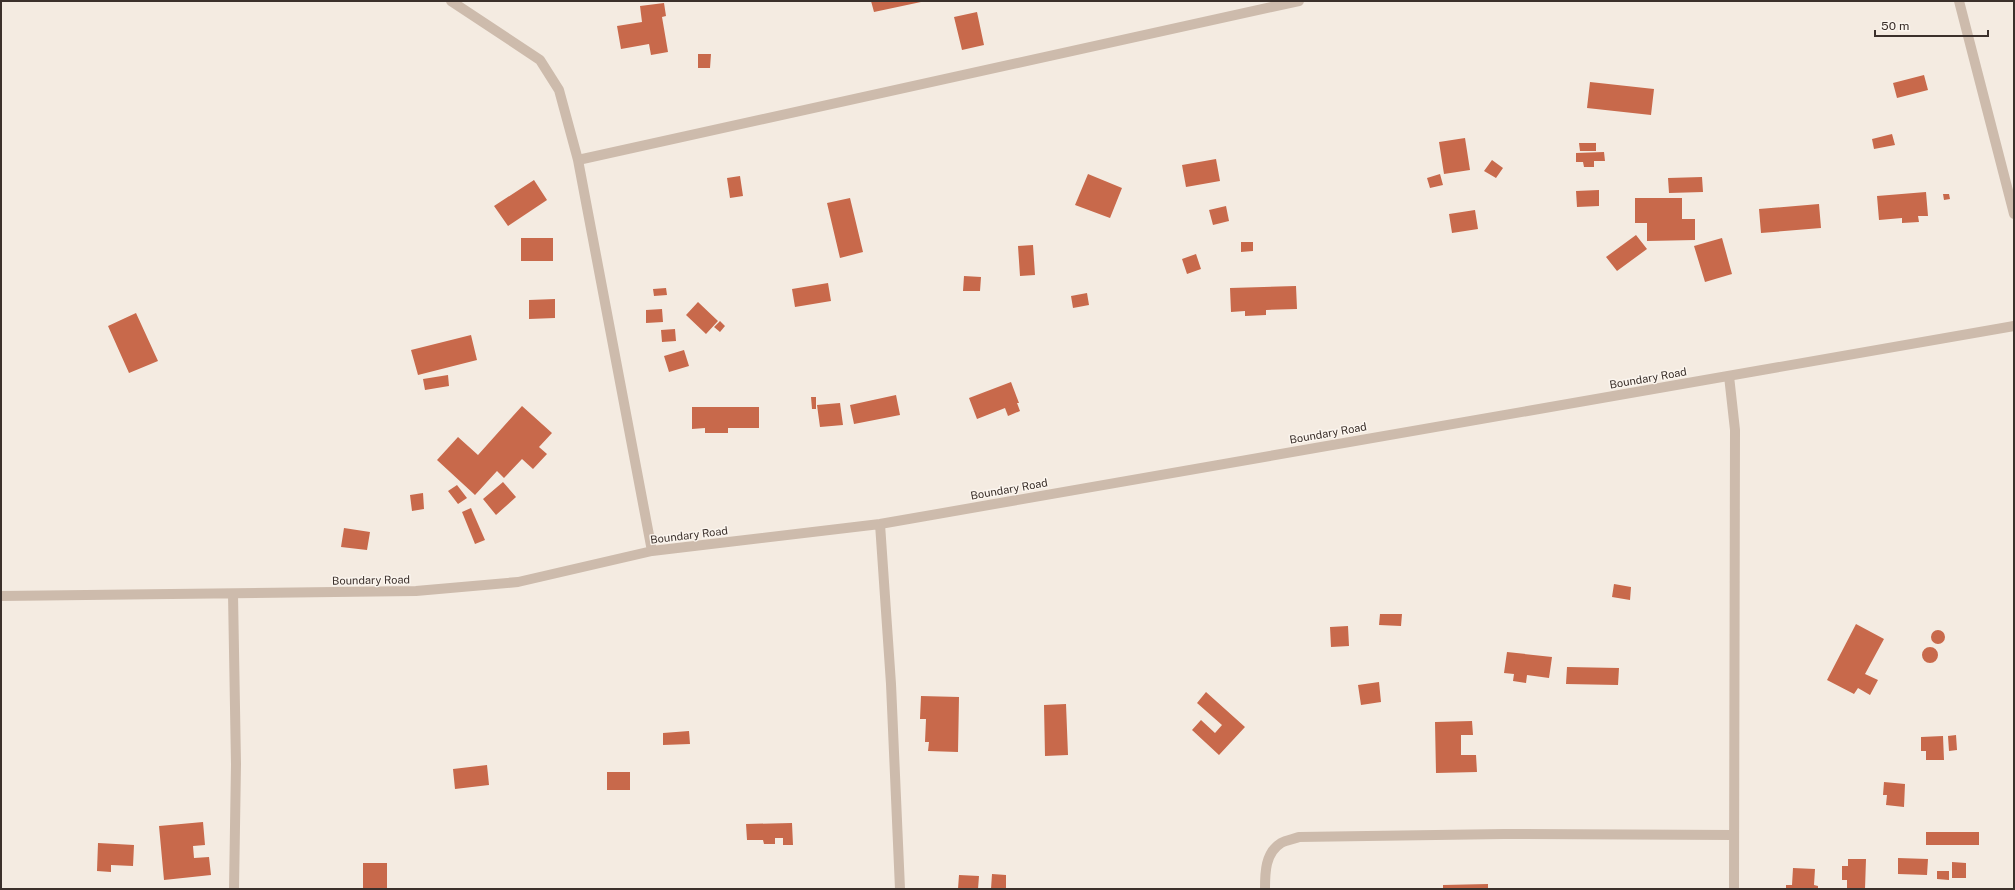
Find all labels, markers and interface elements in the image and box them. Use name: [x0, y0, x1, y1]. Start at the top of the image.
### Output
scale bar: [1875, 12, 1988, 38]
text: 50 m: [1881, 19, 1909, 33]
street label: Boundary Road: [1609, 365, 1687, 391]
street label: Boundary Road: [1289, 420, 1367, 446]
street label: Boundary Road: [970, 476, 1048, 502]
street label: Boundary Road: [650, 524, 728, 546]
street label: Boundary Road: [332, 573, 410, 587]

